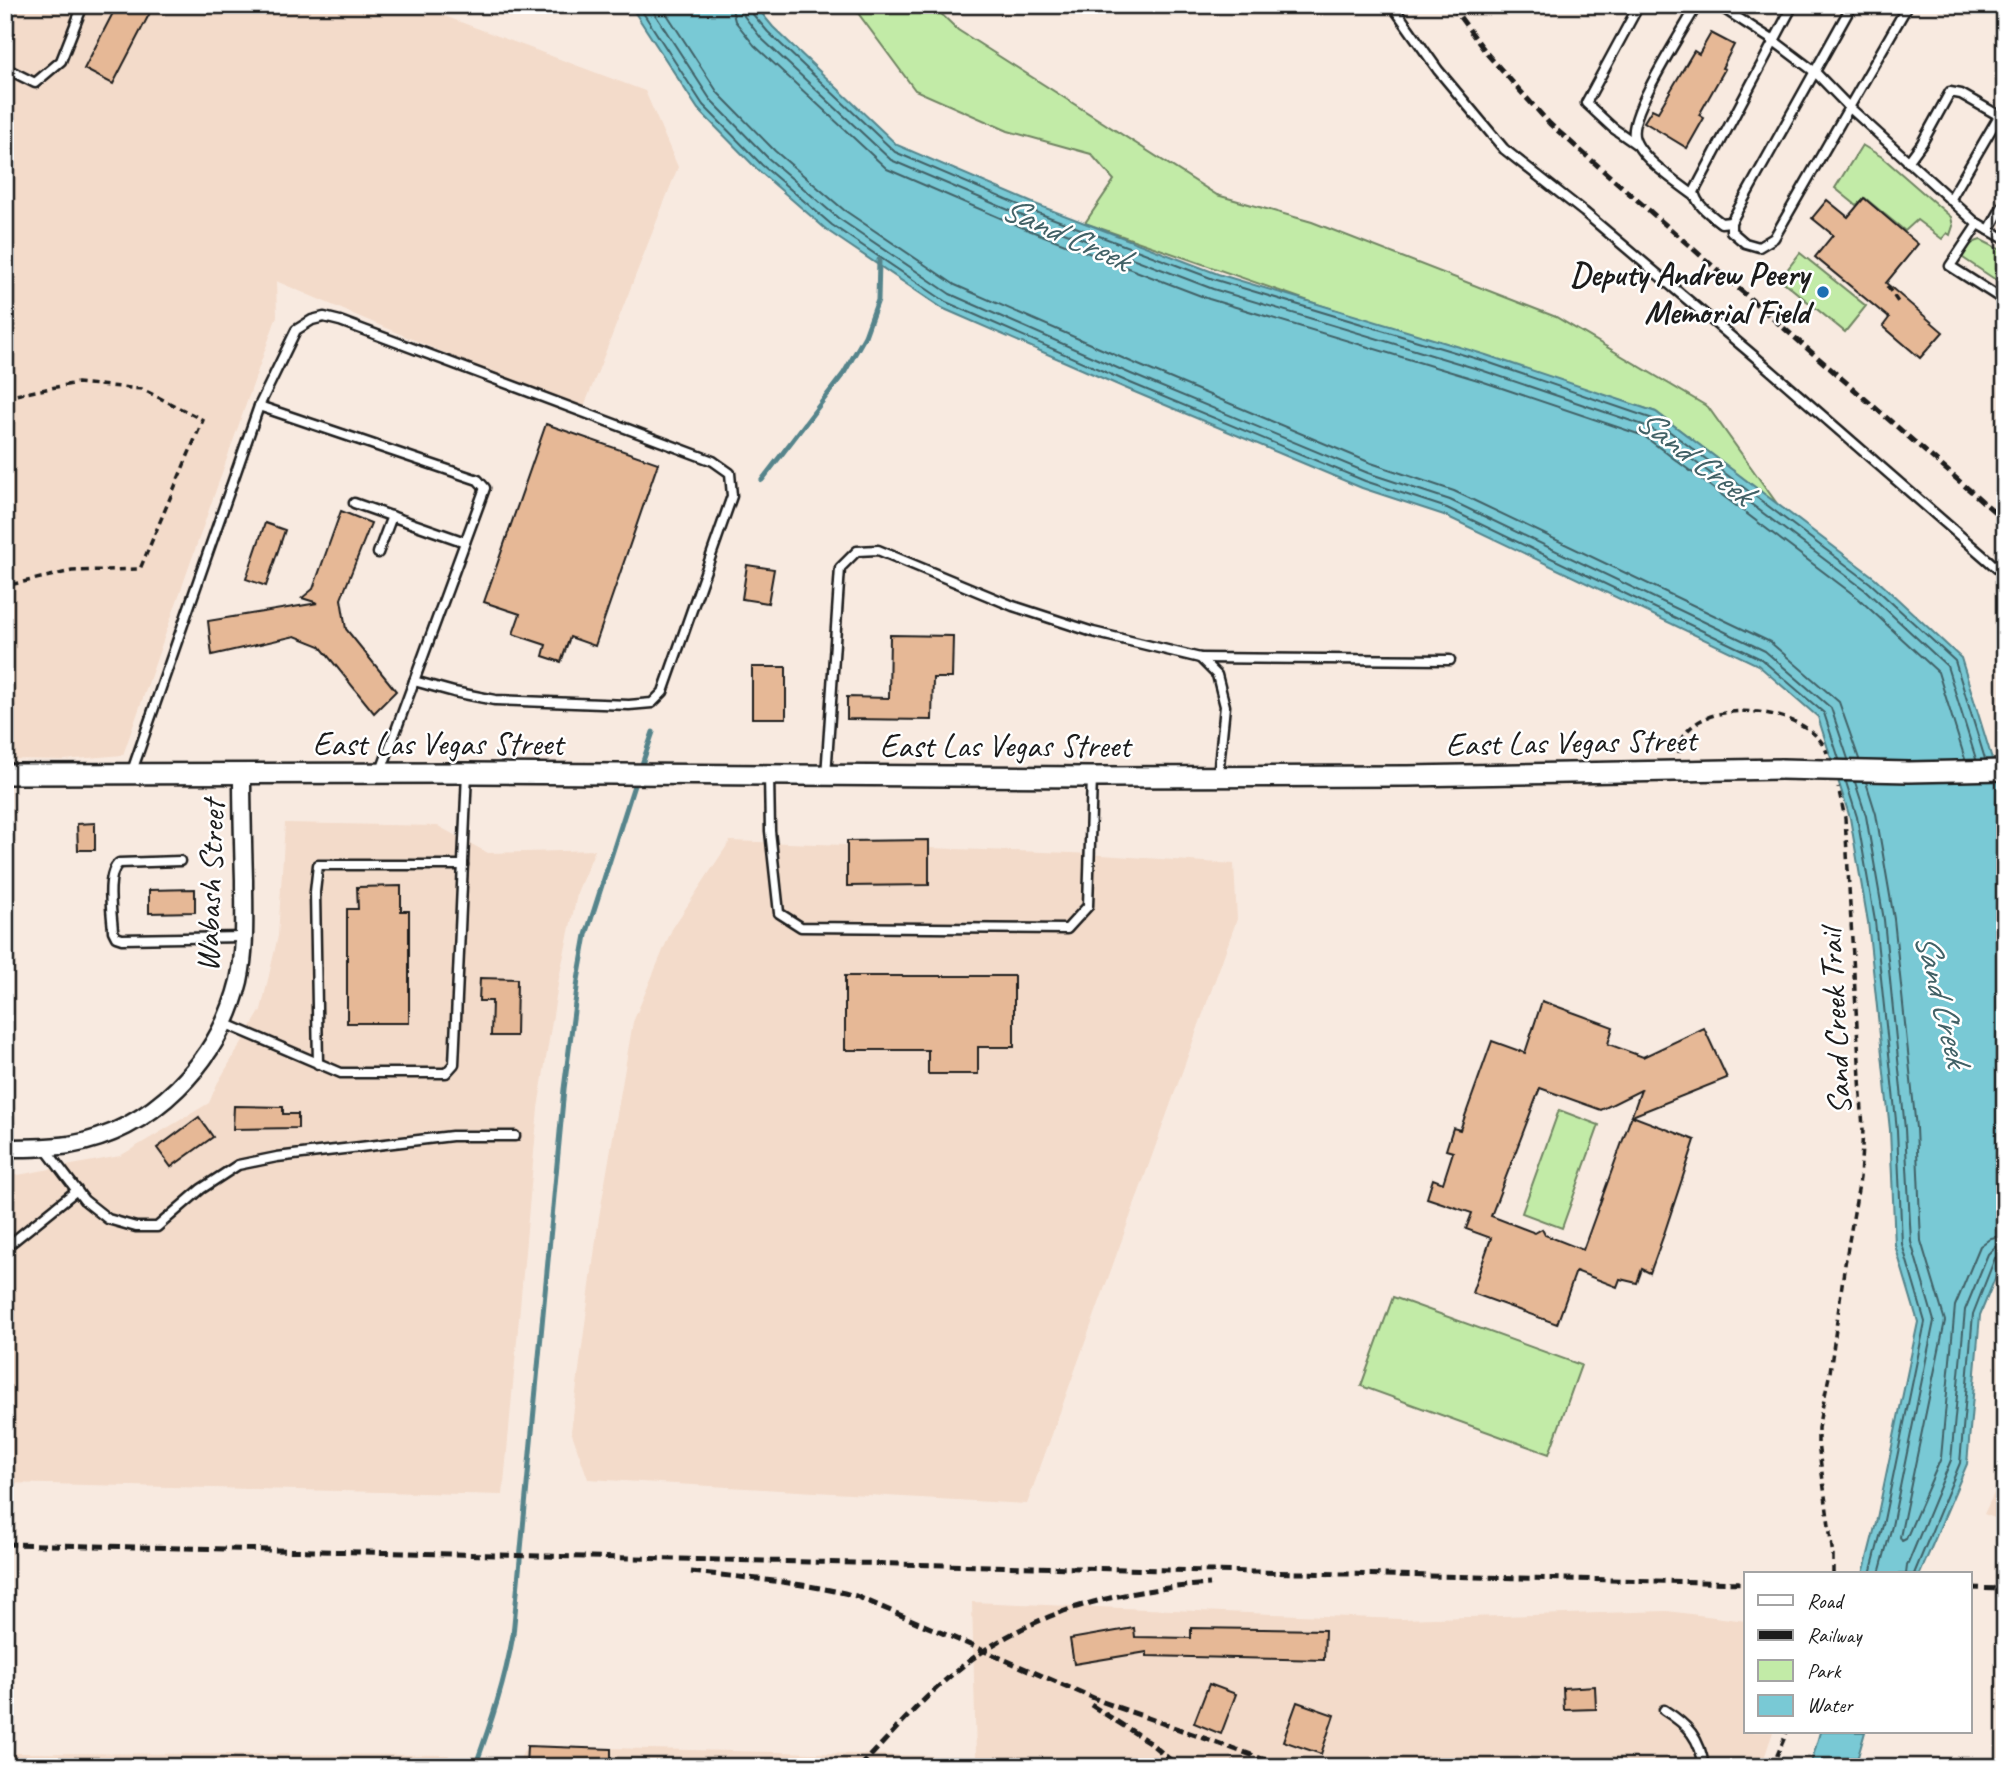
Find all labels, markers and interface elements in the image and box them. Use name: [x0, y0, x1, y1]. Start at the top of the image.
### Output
water label: Sand Creek: [995, 185, 1142, 284]
place label: Deputy Andrew Peery Memorial Field: [1570, 253, 1815, 333]
marker: Deputy Andrew Peery Memorial Field: [1815, 284, 1831, 300]
water label: Sand Creek: [1627, 398, 1767, 519]
street label: East Las Vegas Street: [1445, 719, 1700, 765]
street label: East Las Vegas Street: [313, 723, 566, 765]
street label: East Las Vegas Street: [880, 725, 1133, 767]
street label: Wabash Street: [186, 795, 234, 973]
street label: Sand Creek Trail: [1809, 923, 1861, 1116]
water label: Sand Creek: [1904, 928, 1982, 1076]
legend: [1744, 1572, 1972, 1734]
text: Road: [1807, 1588, 1846, 1614]
text: Railway: [1807, 1622, 1863, 1648]
text: Park: [1807, 1658, 1842, 1684]
text: Water: [1807, 1692, 1854, 1718]

